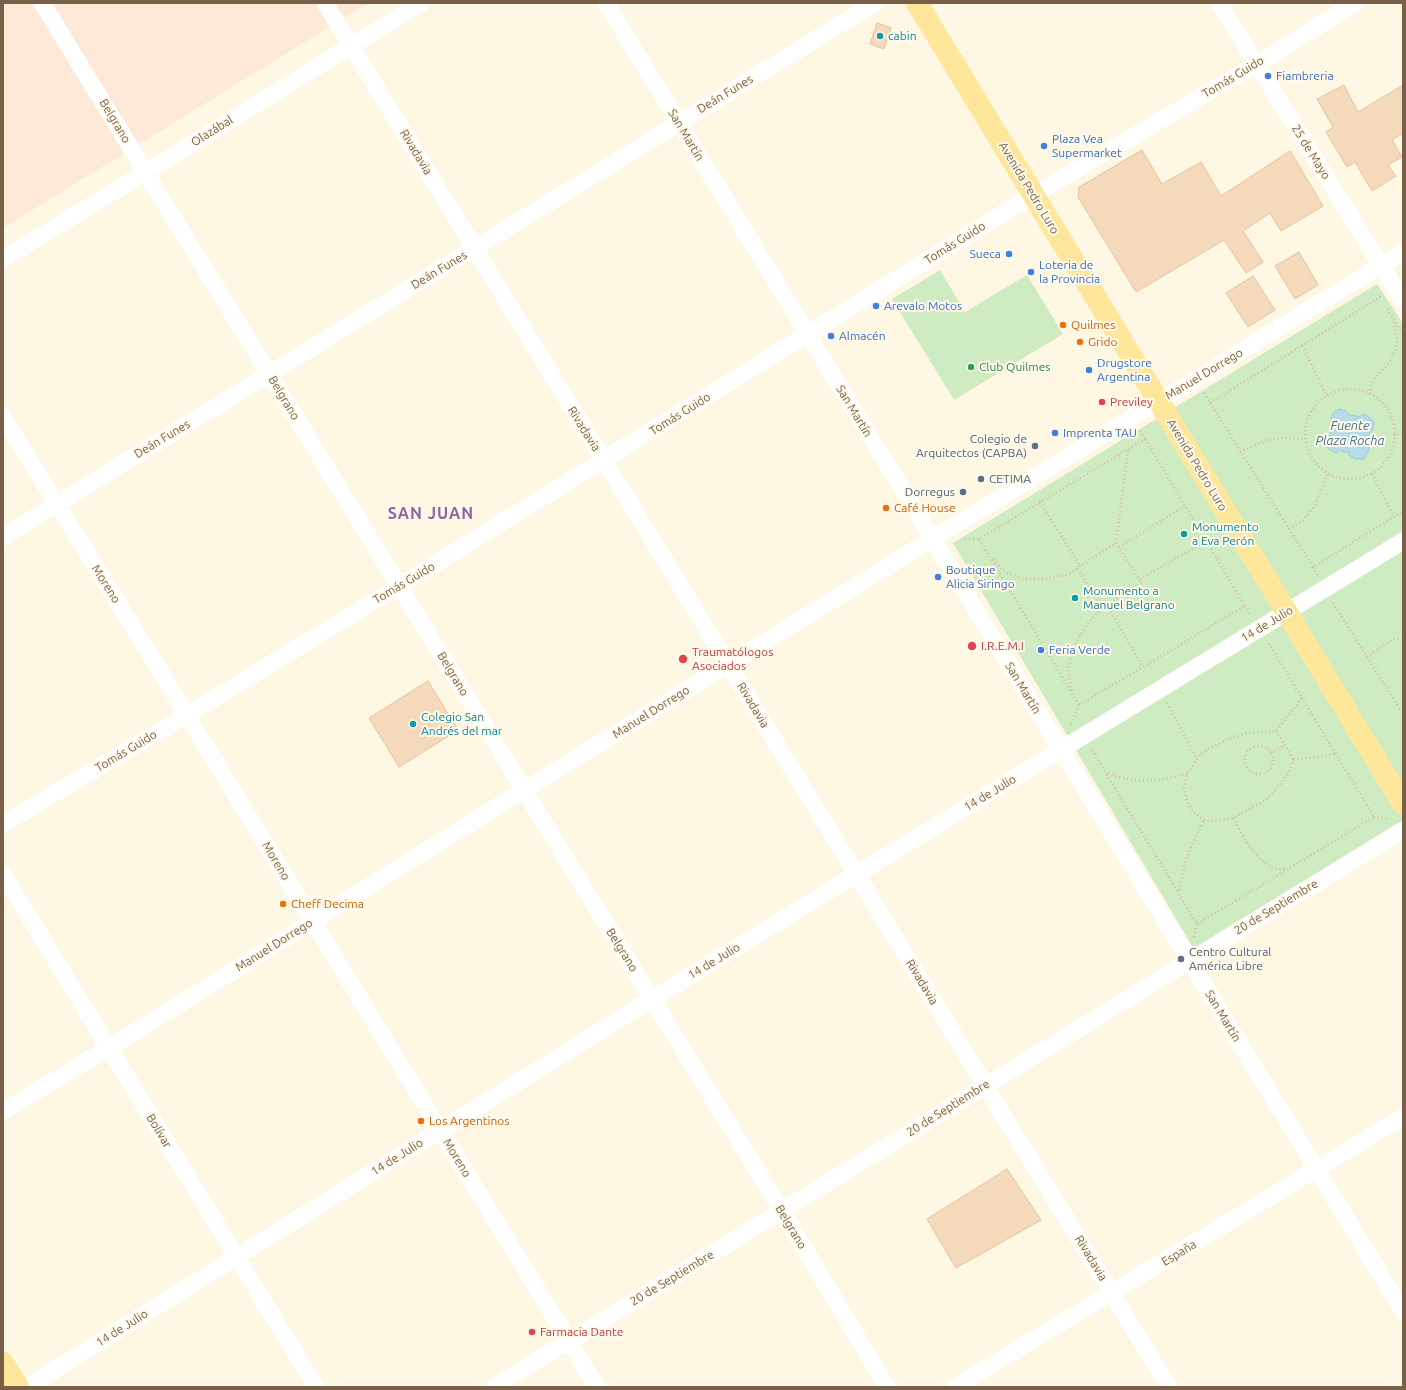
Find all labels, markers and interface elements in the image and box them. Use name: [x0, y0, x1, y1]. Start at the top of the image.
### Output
place label: cabin: [888, 29, 916, 43]
marker: cabin: [875, 31, 885, 41]
street label: Tomás Guido: [1200, 53, 1266, 101]
place label: Fiambreria: [1276, 69, 1334, 83]
marker: Fiambreria: [1263, 71, 1273, 81]
street label: Deán Funes: [694, 72, 756, 116]
street label: Belgrano: [96, 96, 134, 146]
street label: San Martín: [665, 107, 707, 163]
street label: Olazábal: [188, 113, 236, 149]
street label: 25 de Mayo: [1288, 122, 1334, 182]
street label: Rivadavia: [397, 127, 435, 177]
place label: Plaza Vea Supermarket: [1052, 132, 1122, 160]
street label: Avenida Pedro Luro: [996, 139, 1062, 237]
marker: Plaza Vea Supermarket: [1039, 141, 1049, 151]
street label: Tomás Guido: [922, 219, 988, 267]
place label: Sueca: [970, 247, 1001, 261]
street label: Deán Funes: [408, 248, 470, 292]
marker: Sueca: [1004, 249, 1014, 259]
place label: Loteria de la Provincia: [1039, 258, 1100, 286]
marker: Loteria de la Provincia: [1026, 267, 1036, 277]
place label: Arevalo Motos: [884, 299, 962, 313]
marker: Arevalo Motos: [871, 301, 881, 311]
place label: Quilmes: [1071, 318, 1115, 332]
marker: Quilmes: [1058, 320, 1068, 330]
place label: Almacén: [839, 329, 885, 343]
marker: Almacén: [826, 331, 836, 341]
place label: Grido: [1088, 335, 1117, 349]
marker: Grido: [1075, 337, 1085, 347]
street label: Manuel Dorrego: [1163, 345, 1245, 403]
place label: Drugstore Argentina: [1097, 356, 1152, 384]
place label: Club Quilmes: [979, 360, 1051, 374]
marker: Club Quilmes: [966, 362, 976, 372]
marker: Drugstore Argentina: [1084, 365, 1094, 375]
street label: Belgrano: [265, 373, 303, 423]
street label: San Martín: [833, 383, 875, 439]
street label: Tomás Guido: [647, 390, 713, 438]
place label: Previley: [1110, 395, 1153, 409]
marker: Previley: [1097, 397, 1107, 407]
street label: Rivadavia: [565, 404, 603, 454]
street label: Avenida Pedro Luro: [1164, 416, 1230, 514]
street label: Deán Funes: [131, 417, 193, 461]
water label: Fuente Plaza Rocha: [1315, 418, 1385, 449]
place label: Imprenta TAU: [1063, 426, 1137, 440]
marker: Imprenta TAU: [1050, 428, 1060, 438]
place label: Colegio de Arquitectos (CAPBA): [916, 432, 1027, 460]
marker: Colegio de Arquitectos (CAPBA): [1030, 441, 1040, 451]
place label: CETIMA: [989, 472, 1031, 486]
marker: CETIMA: [976, 474, 986, 484]
place label: Dorregus: [905, 485, 955, 499]
marker: Dorregus: [958, 487, 968, 497]
place label: Café House: [894, 501, 956, 515]
marker: Café House: [881, 503, 891, 513]
district label: SAN JUAN: [388, 504, 474, 524]
place label: Monumento a Eva Perón: [1192, 520, 1259, 548]
marker: Monumento a Eva Perón: [1179, 529, 1189, 539]
street label: Tomás Guido: [371, 559, 437, 607]
street label: Moreno: [89, 562, 123, 606]
place label: Boutique Alicia Siringo: [946, 563, 1015, 591]
marker: Boutique Alicia Siringo: [933, 572, 943, 582]
place label: Monumento a Manuel Belgrano: [1083, 584, 1175, 612]
marker: Monumento a Manuel Belgrano: [1070, 593, 1080, 603]
street label: 14 de Julio: [1238, 603, 1296, 645]
place label: I.R.E.M.I: [981, 639, 1024, 653]
marker: I.R.E.M.I: [966, 640, 978, 652]
place label: Feria Verde: [1049, 643, 1110, 657]
place label: Traumatólogos Asociados: [692, 645, 773, 673]
marker: Feria Verde: [1036, 645, 1046, 655]
street label: Belgrano: [434, 649, 472, 699]
marker: Traumatólogos Asociados: [677, 653, 689, 665]
street label: San Martín: [1002, 660, 1044, 716]
street label: Rivadavia: [734, 680, 772, 730]
street label: Manuel Dorrego: [610, 683, 692, 741]
place label: Colegio San Andrés del mar: [421, 710, 502, 738]
marker: Colegio San Andrés del mar: [408, 719, 418, 729]
street label: Tomás Guido: [93, 727, 159, 775]
street label: 14 de Julio: [961, 772, 1019, 814]
street label: Moreno: [259, 839, 293, 883]
street label: 20 de Septiembre: [1231, 876, 1321, 938]
place label: Cheff Decima: [291, 897, 364, 911]
marker: Cheff Decima: [278, 899, 288, 909]
street label: Manuel Dorrego: [233, 916, 315, 974]
street label: Belgrano: [603, 925, 641, 975]
street label: 14 de Julio: [685, 940, 743, 982]
place label: Centro Cultural América Libre: [1189, 945, 1271, 973]
marker: Centro Cultural América Libre: [1176, 954, 1186, 964]
street label: Rivadavia: [903, 957, 941, 1007]
street label: San Martín: [1202, 988, 1244, 1044]
street label: 20 de Septiembre: [904, 1077, 992, 1139]
street label: Bolívar: [143, 1111, 175, 1151]
place label: Los Argentinos: [429, 1114, 510, 1128]
marker: Los Argentinos: [416, 1116, 426, 1126]
street label: 14 de Julio: [368, 1135, 426, 1179]
street label: Moreno: [440, 1136, 474, 1180]
street label: Belgrano: [772, 1202, 810, 1252]
street label: Rivadavia: [1072, 1233, 1110, 1283]
street label: España: [1159, 1237, 1199, 1269]
street label: 20 de Septiembre: [627, 1247, 717, 1309]
street label: 14 de Julio: [93, 1306, 151, 1350]
place label: Farmacia Dante: [540, 1325, 623, 1339]
marker: Farmacia Dante: [527, 1327, 537, 1337]

